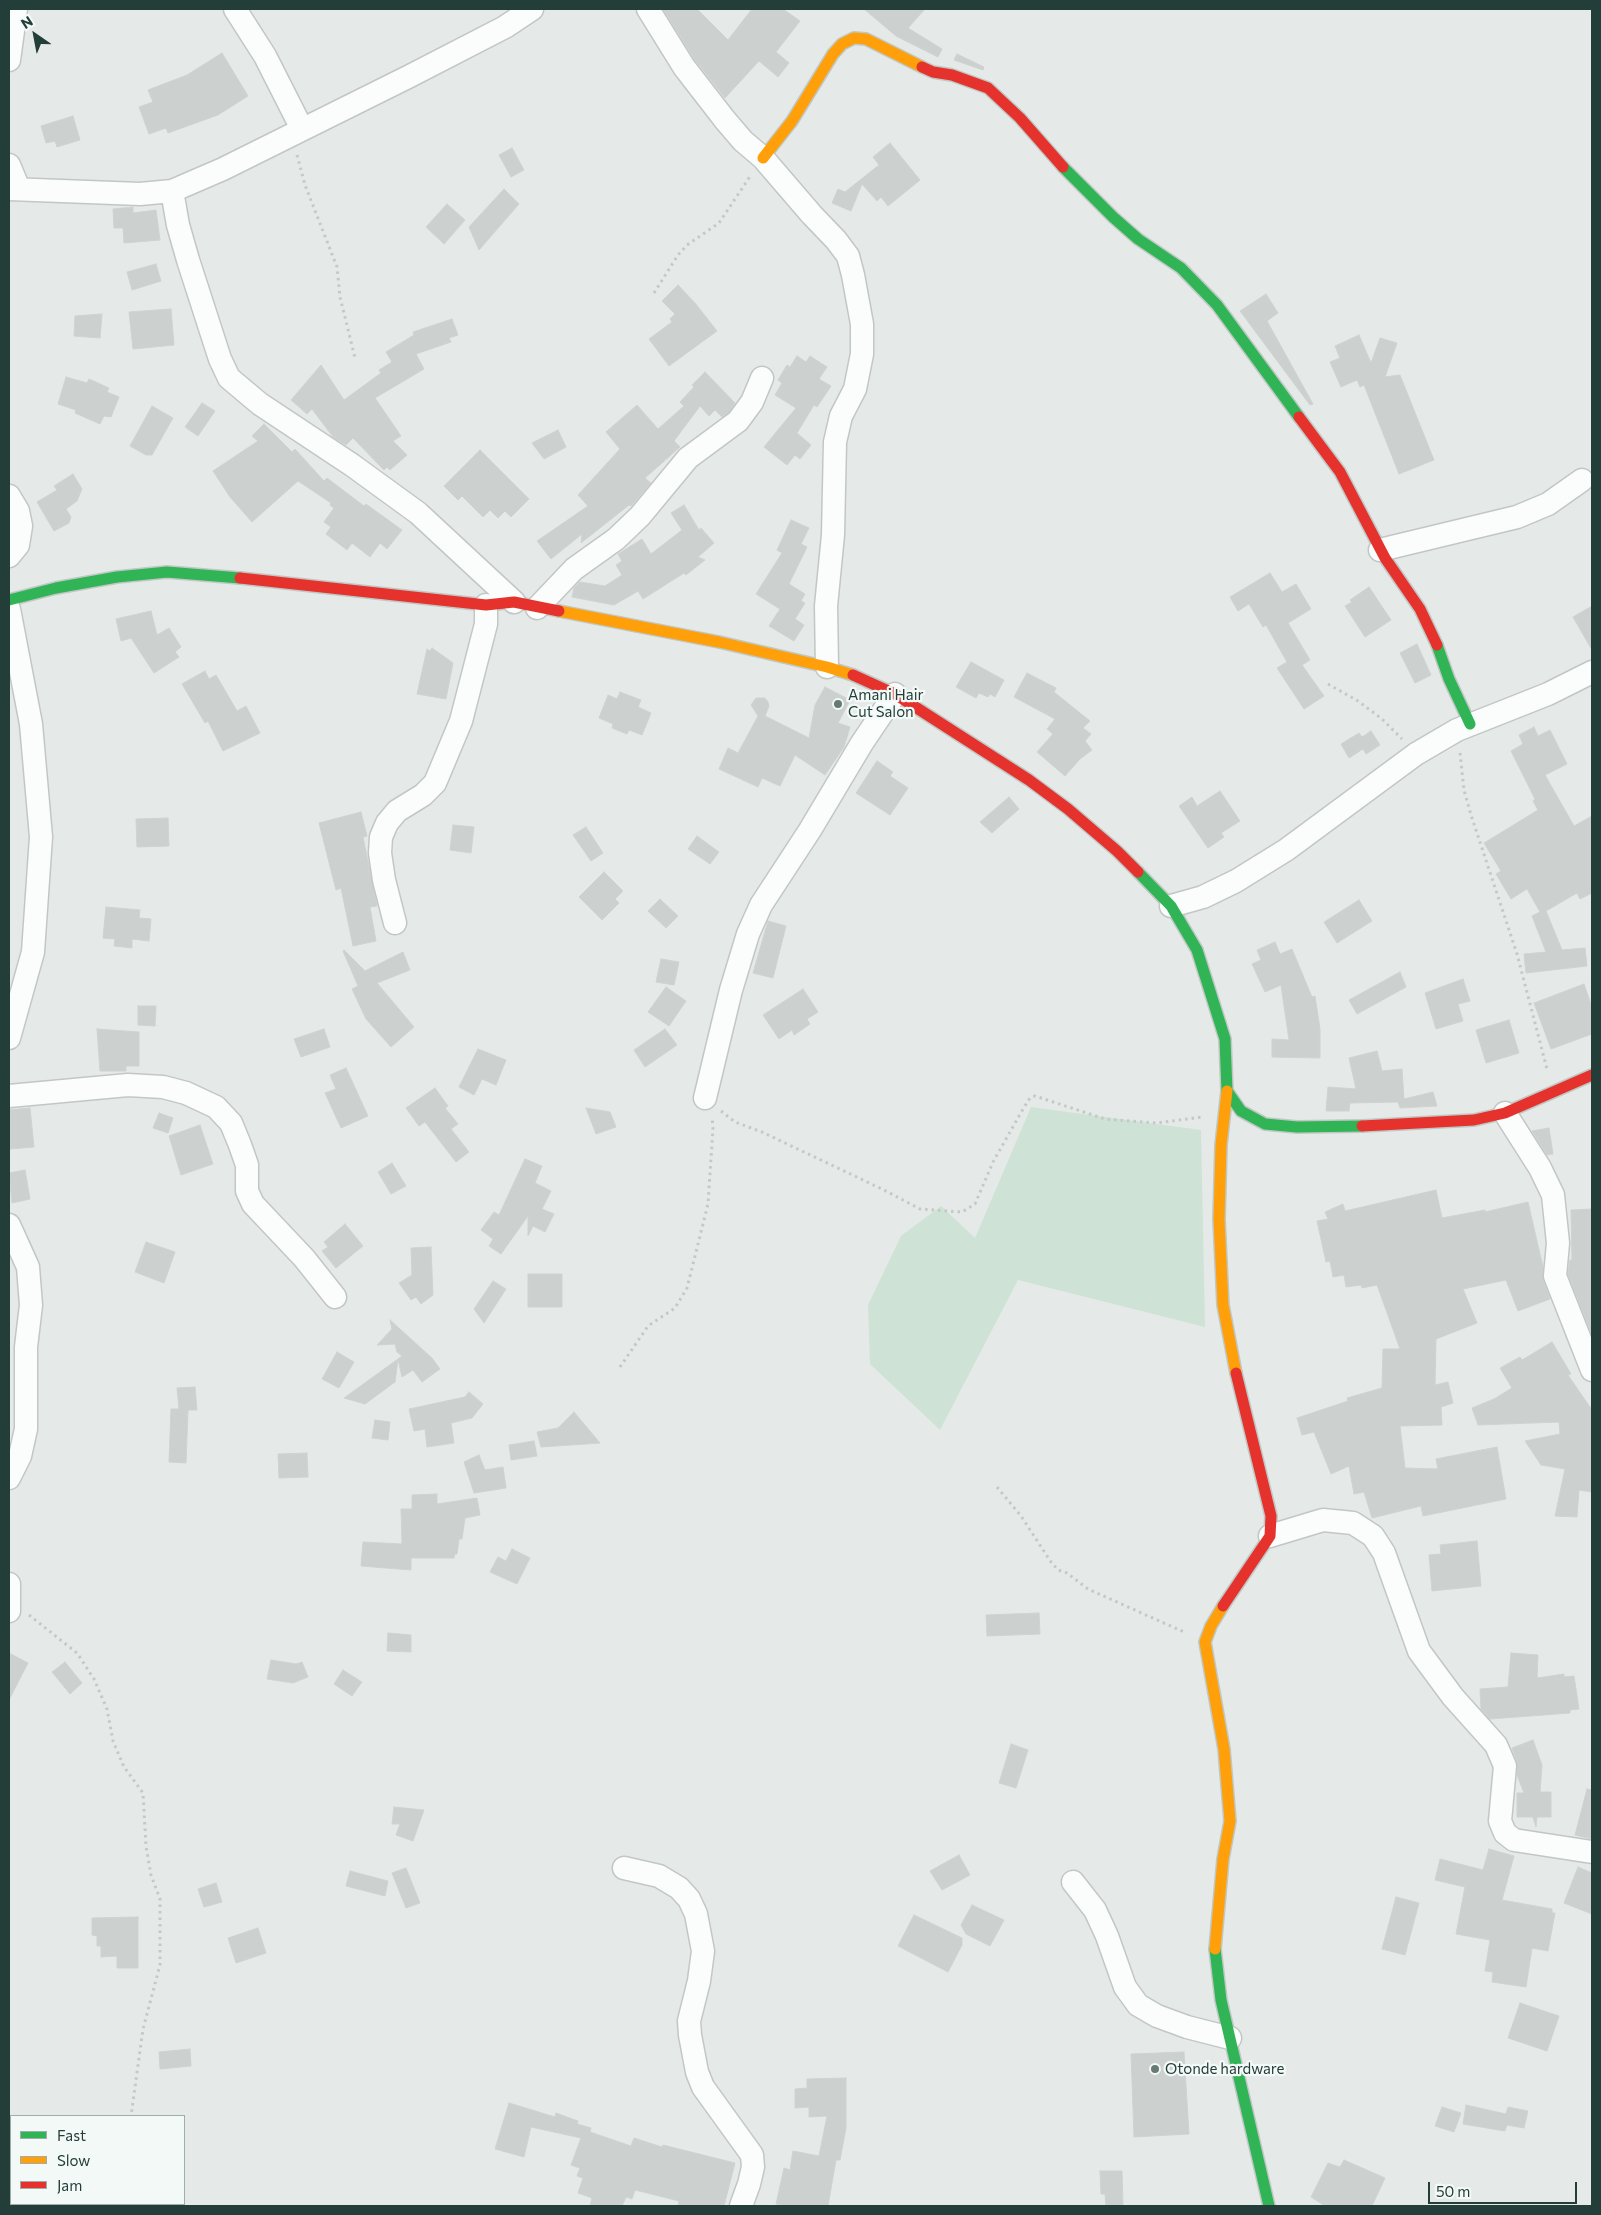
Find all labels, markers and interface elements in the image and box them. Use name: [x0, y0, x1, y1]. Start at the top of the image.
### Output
north arrow: [10, 10, 60, 60]
text: N: [18, 12, 36, 32]
place label: Amani Hair Cut Salon: [848, 686, 924, 721]
marker: Amani Hair Cut Salon: [832, 698, 844, 710]
place label: Otonde hardware: [1165, 2060, 1284, 2078]
marker: Otonde hardware: [1149, 2063, 1161, 2075]
legend: [10, 2115, 185, 2205]
text: Fast: [57, 2126, 86, 2144]
text: Slow: [57, 2151, 90, 2169]
scale bar: [1431, 2172, 1580, 2204]
text: Jam: [57, 2176, 82, 2194]
text: 50 m: [1436, 2182, 1470, 2200]

